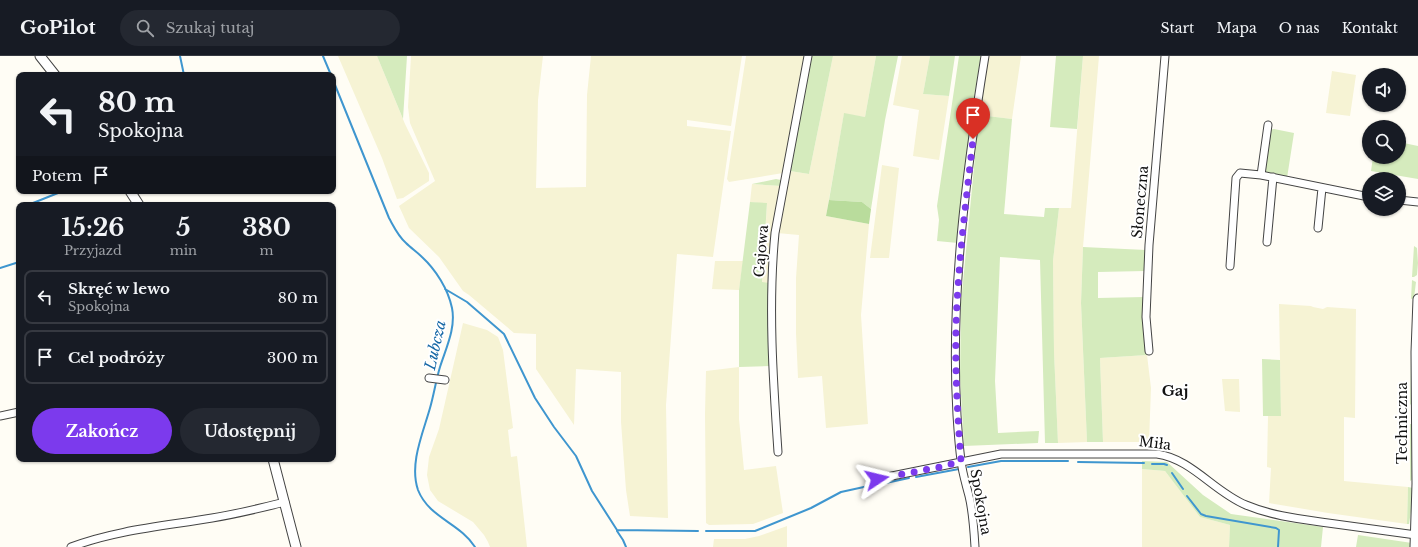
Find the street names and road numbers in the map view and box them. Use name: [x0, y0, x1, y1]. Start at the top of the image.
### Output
street label: Słoneczna: [1128, 165, 1152, 239]
street label: Gajowa: [750, 224, 772, 278]
street label: Techniczna: [1393, 382, 1411, 464]
street label: Miła: [1138, 432, 1172, 454]
street label: Spokojna: [966, 468, 996, 537]

